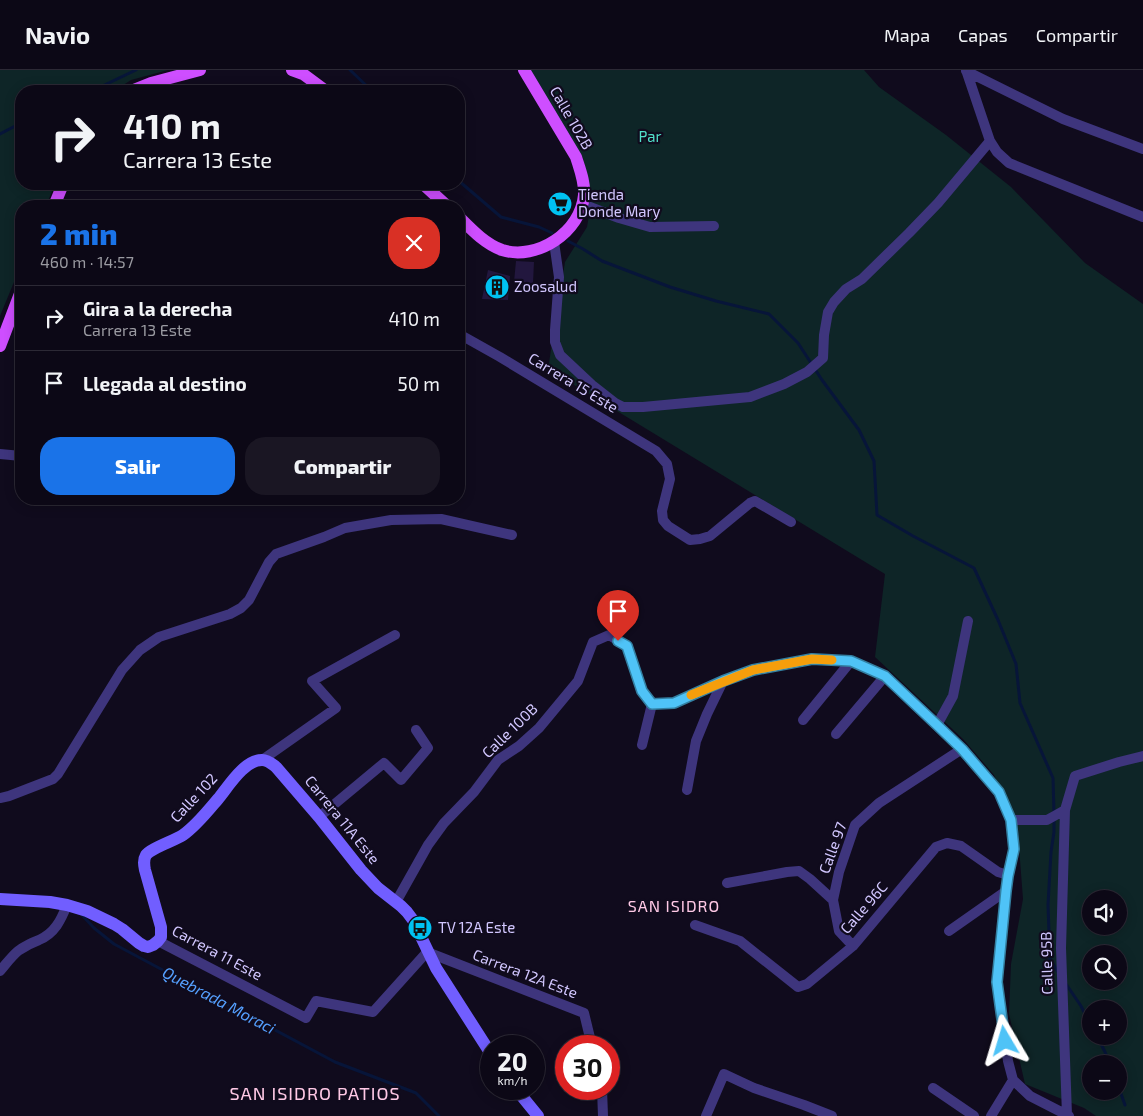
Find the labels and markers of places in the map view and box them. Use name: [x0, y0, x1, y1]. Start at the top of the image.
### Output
place label: Tienda Donde Mary: [578, 185, 661, 220]
supermarket icon: Tienda Donde Mary: [547, 191, 573, 217]
building icon: Zoosalud: [484, 274, 510, 300]
place label: Zoosalud: [514, 277, 577, 295]
pin: [597, 590, 639, 641]
bus stop icon: TV 12A Este: [407, 915, 433, 941]
place label: TV 12A Este: [438, 918, 515, 936]

